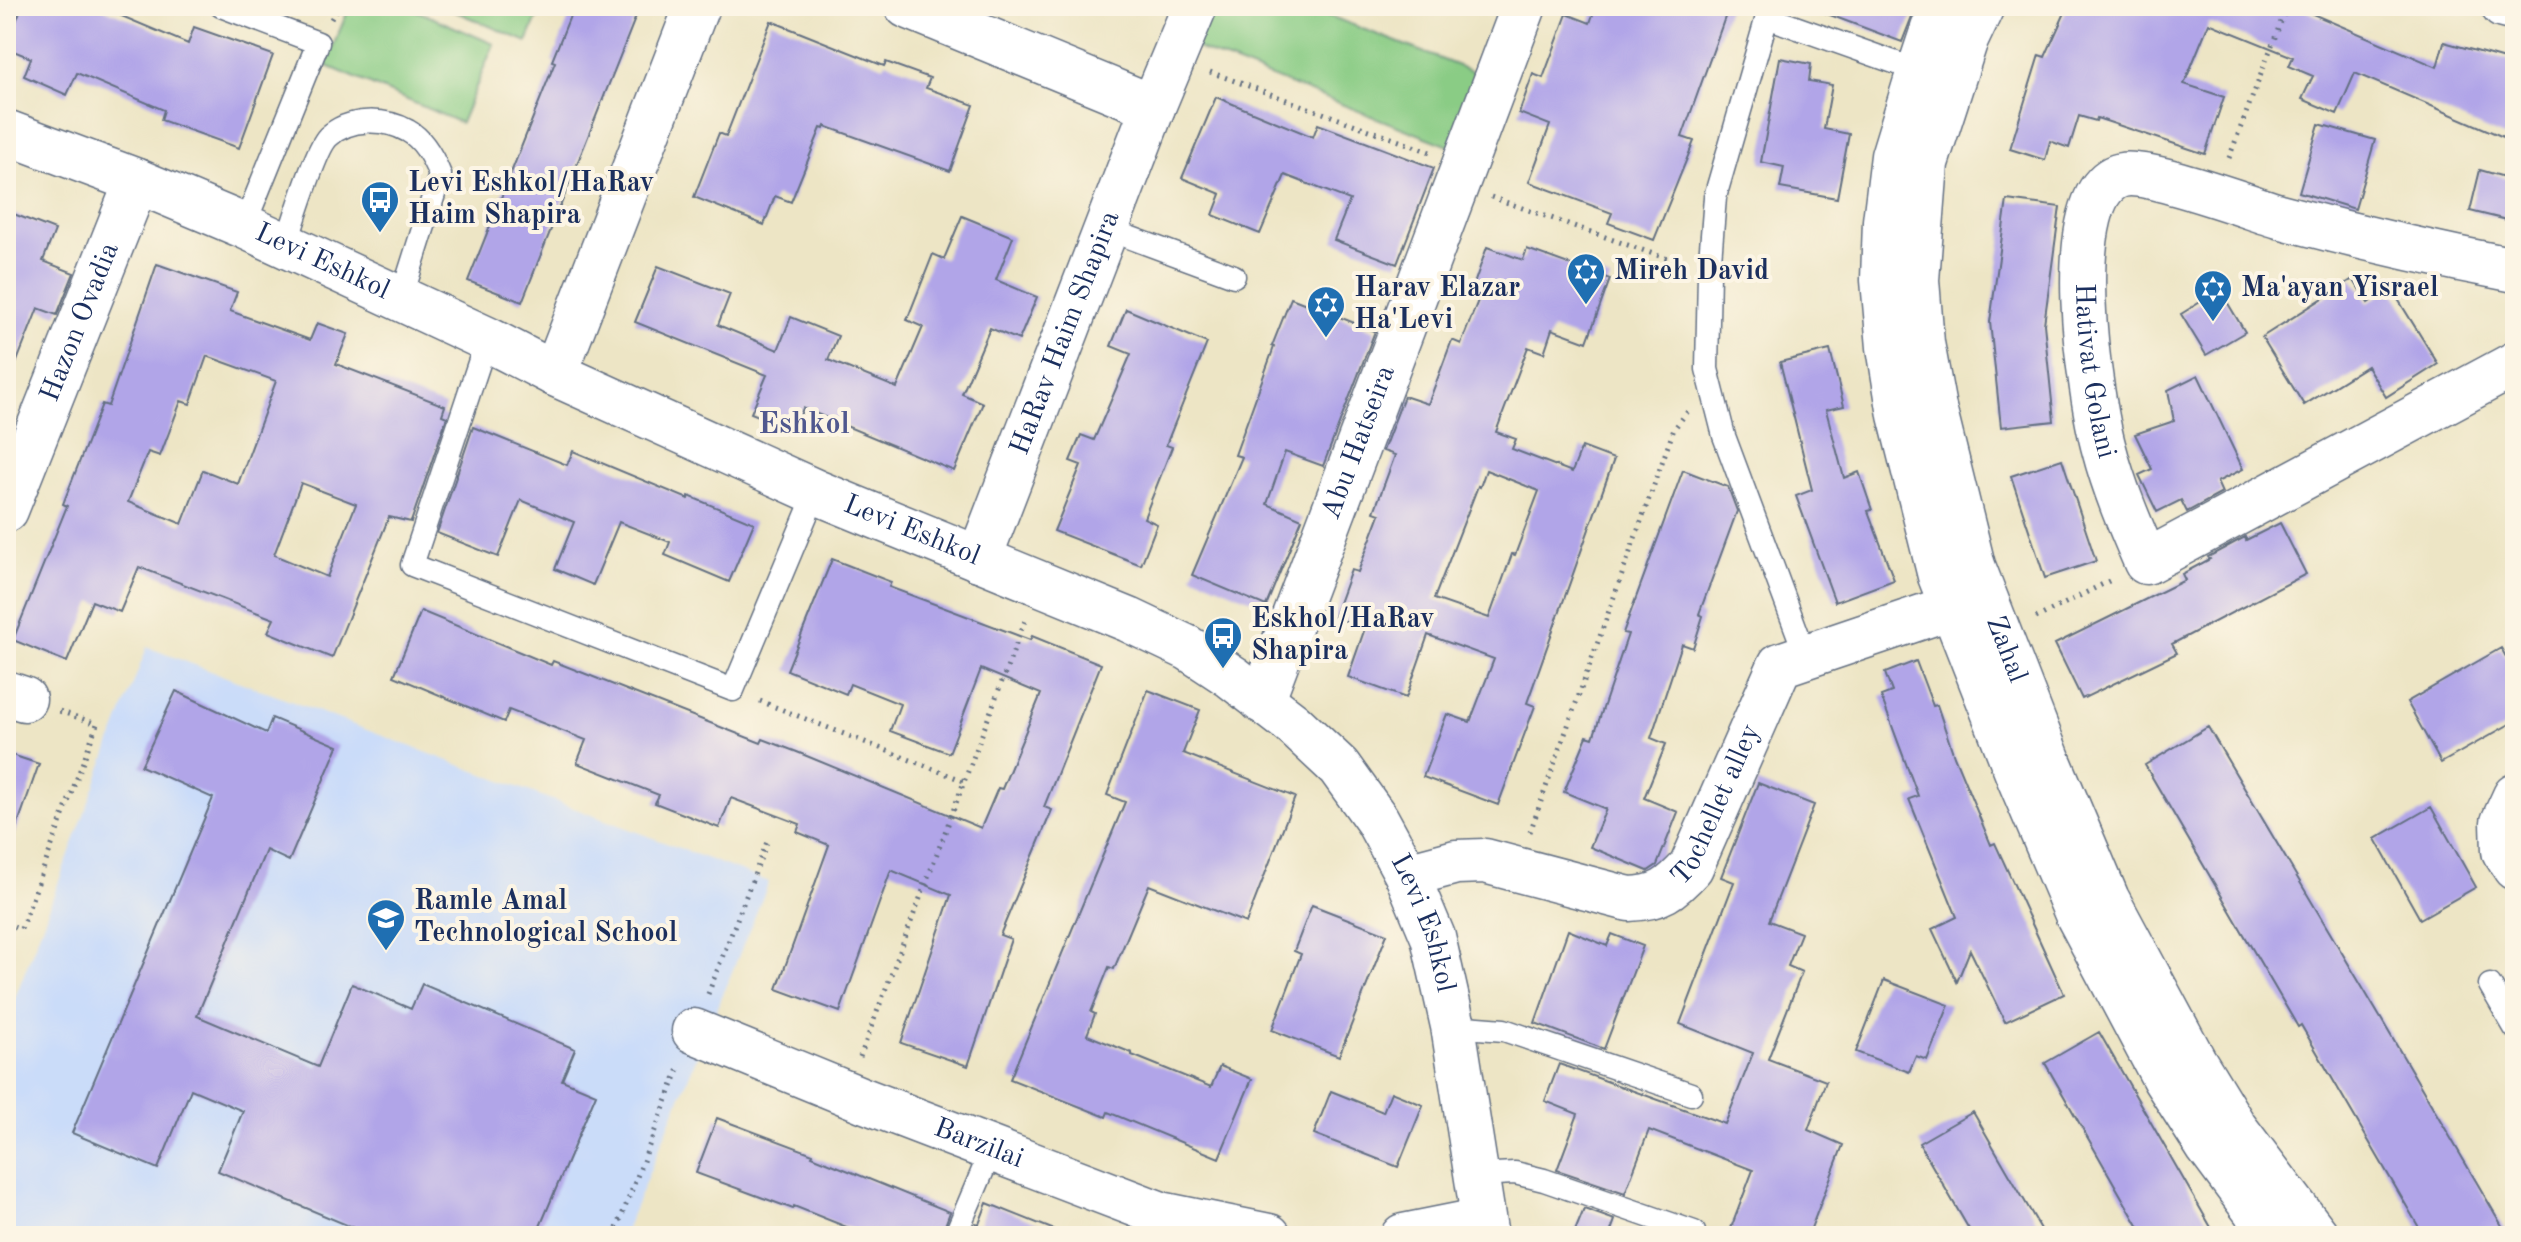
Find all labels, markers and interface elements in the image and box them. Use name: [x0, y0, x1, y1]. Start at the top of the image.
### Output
place label: Levi Eshkol/HaRav Haim Shapira: [408, 170, 654, 230]
bus stop icon: Levi Eshkol/HaRav Haim Shapira: [359, 179, 401, 234]
street label: HaRav Haim Shapira: [1006, 207, 1126, 459]
street label: Levi Eshkol: [251, 219, 394, 305]
street label: Hazon Ovadia: [37, 239, 125, 406]
synagogue icon: Mireh David: [1565, 251, 1607, 306]
place label: Mireh David: [1614, 258, 1769, 286]
synagogue icon: Ma'ayan Yisrael: [2192, 268, 2234, 323]
place label: Harav Elazar Ha'Levi: [1354, 275, 1520, 335]
place label: Ma'ayan Yisrael: [2241, 275, 2439, 303]
street label: Hativat Golani: [2069, 283, 2120, 462]
synagogue icon: Harav Elazar Ha'Levi: [1305, 284, 1347, 339]
street label: Abu Hatseira: [1318, 362, 1401, 524]
district label: Eshkol: [758, 410, 850, 440]
street label: Levi Eshkol: [839, 491, 984, 571]
place label: Eskhol/HaRav Shapira: [1251, 606, 1435, 666]
street label: Zahal: [1980, 612, 2031, 687]
bus stop icon: Eskhol/HaRav Shapira: [1202, 615, 1244, 670]
street label: Tochellet alley: [1667, 720, 1766, 892]
street label: Levi Eshkol: [1385, 850, 1459, 995]
place label: Ramle Amal Technological School: [414, 888, 678, 948]
school or university icon: Ramle Amal Technological School: [365, 897, 407, 952]
street label: Barzilai: [930, 1114, 1027, 1174]

